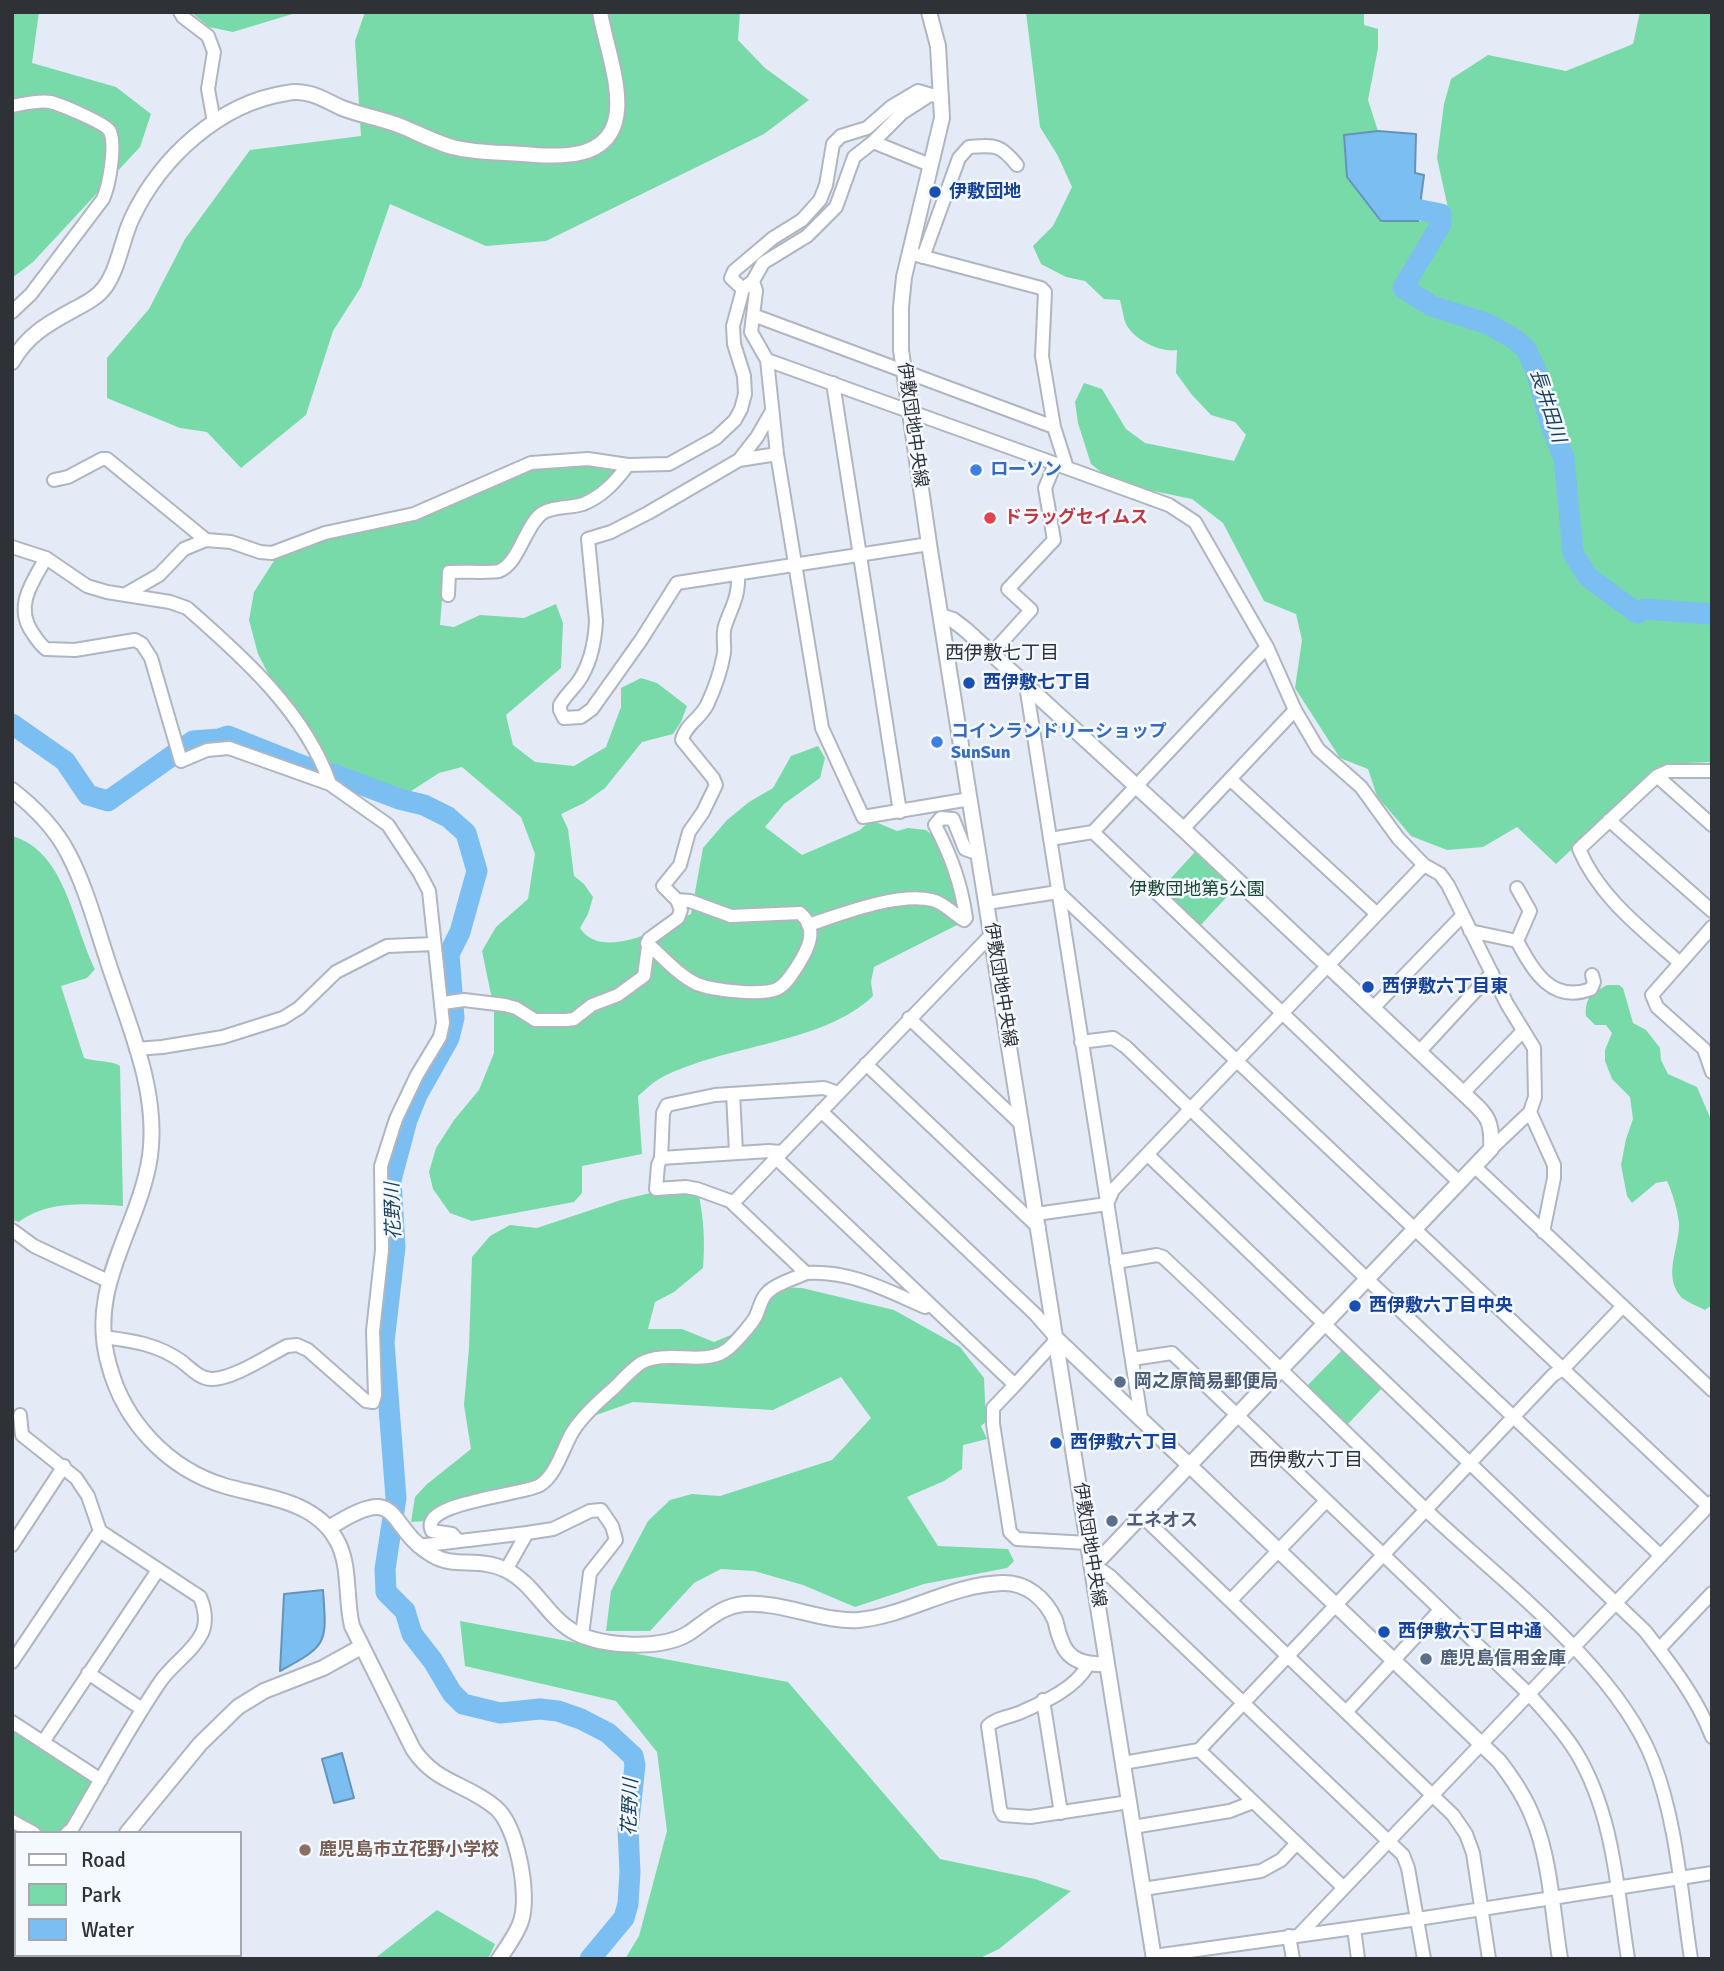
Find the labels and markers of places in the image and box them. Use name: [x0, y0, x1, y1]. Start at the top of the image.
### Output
place label: 伊敷団地: [949, 181, 1021, 203]
marker: 伊敷団地: [927, 184, 943, 200]
place label: ローソン: [990, 459, 1062, 481]
marker: ローソン: [968, 462, 984, 478]
place label: ドラッグセイムス: [1004, 507, 1148, 529]
marker: ドラッグセイムス: [982, 510, 998, 526]
place label: 西伊敷七丁目: [983, 672, 1091, 694]
marker: 西伊敷七丁目: [961, 675, 977, 691]
place label: コインランドリーショップ SunSun: [951, 721, 1167, 764]
marker: コインランドリーショップ SunSun: [929, 734, 945, 750]
place label: 西伊敷六丁目東: [1382, 976, 1508, 998]
marker: 西伊敷六丁目東: [1360, 979, 1376, 995]
place label: 西伊敷六丁目中央: [1369, 1295, 1513, 1317]
marker: 西伊敷六丁目中央: [1347, 1298, 1363, 1314]
place label: 岡之原簡易郵便局: [1134, 1371, 1278, 1393]
marker: 岡之原簡易郵便局: [1112, 1374, 1128, 1390]
place label: 西伊敷六丁目: [1070, 1432, 1178, 1454]
marker: 西伊敷六丁目: [1048, 1435, 1064, 1451]
place label: エネオス: [1126, 1510, 1198, 1532]
marker: エネオス: [1104, 1513, 1120, 1529]
place label: 西伊敷六丁目中通: [1398, 1621, 1542, 1643]
marker: 西伊敷六丁目中通: [1376, 1624, 1392, 1640]
place label: 鹿児島信用金庫: [1440, 1648, 1566, 1670]
marker: 鹿児島信用金庫: [1418, 1651, 1434, 1667]
place label: 鹿児島市立花野小学校: [319, 1839, 499, 1861]
marker: 鹿児島市立花野小学校: [297, 1842, 313, 1858]

